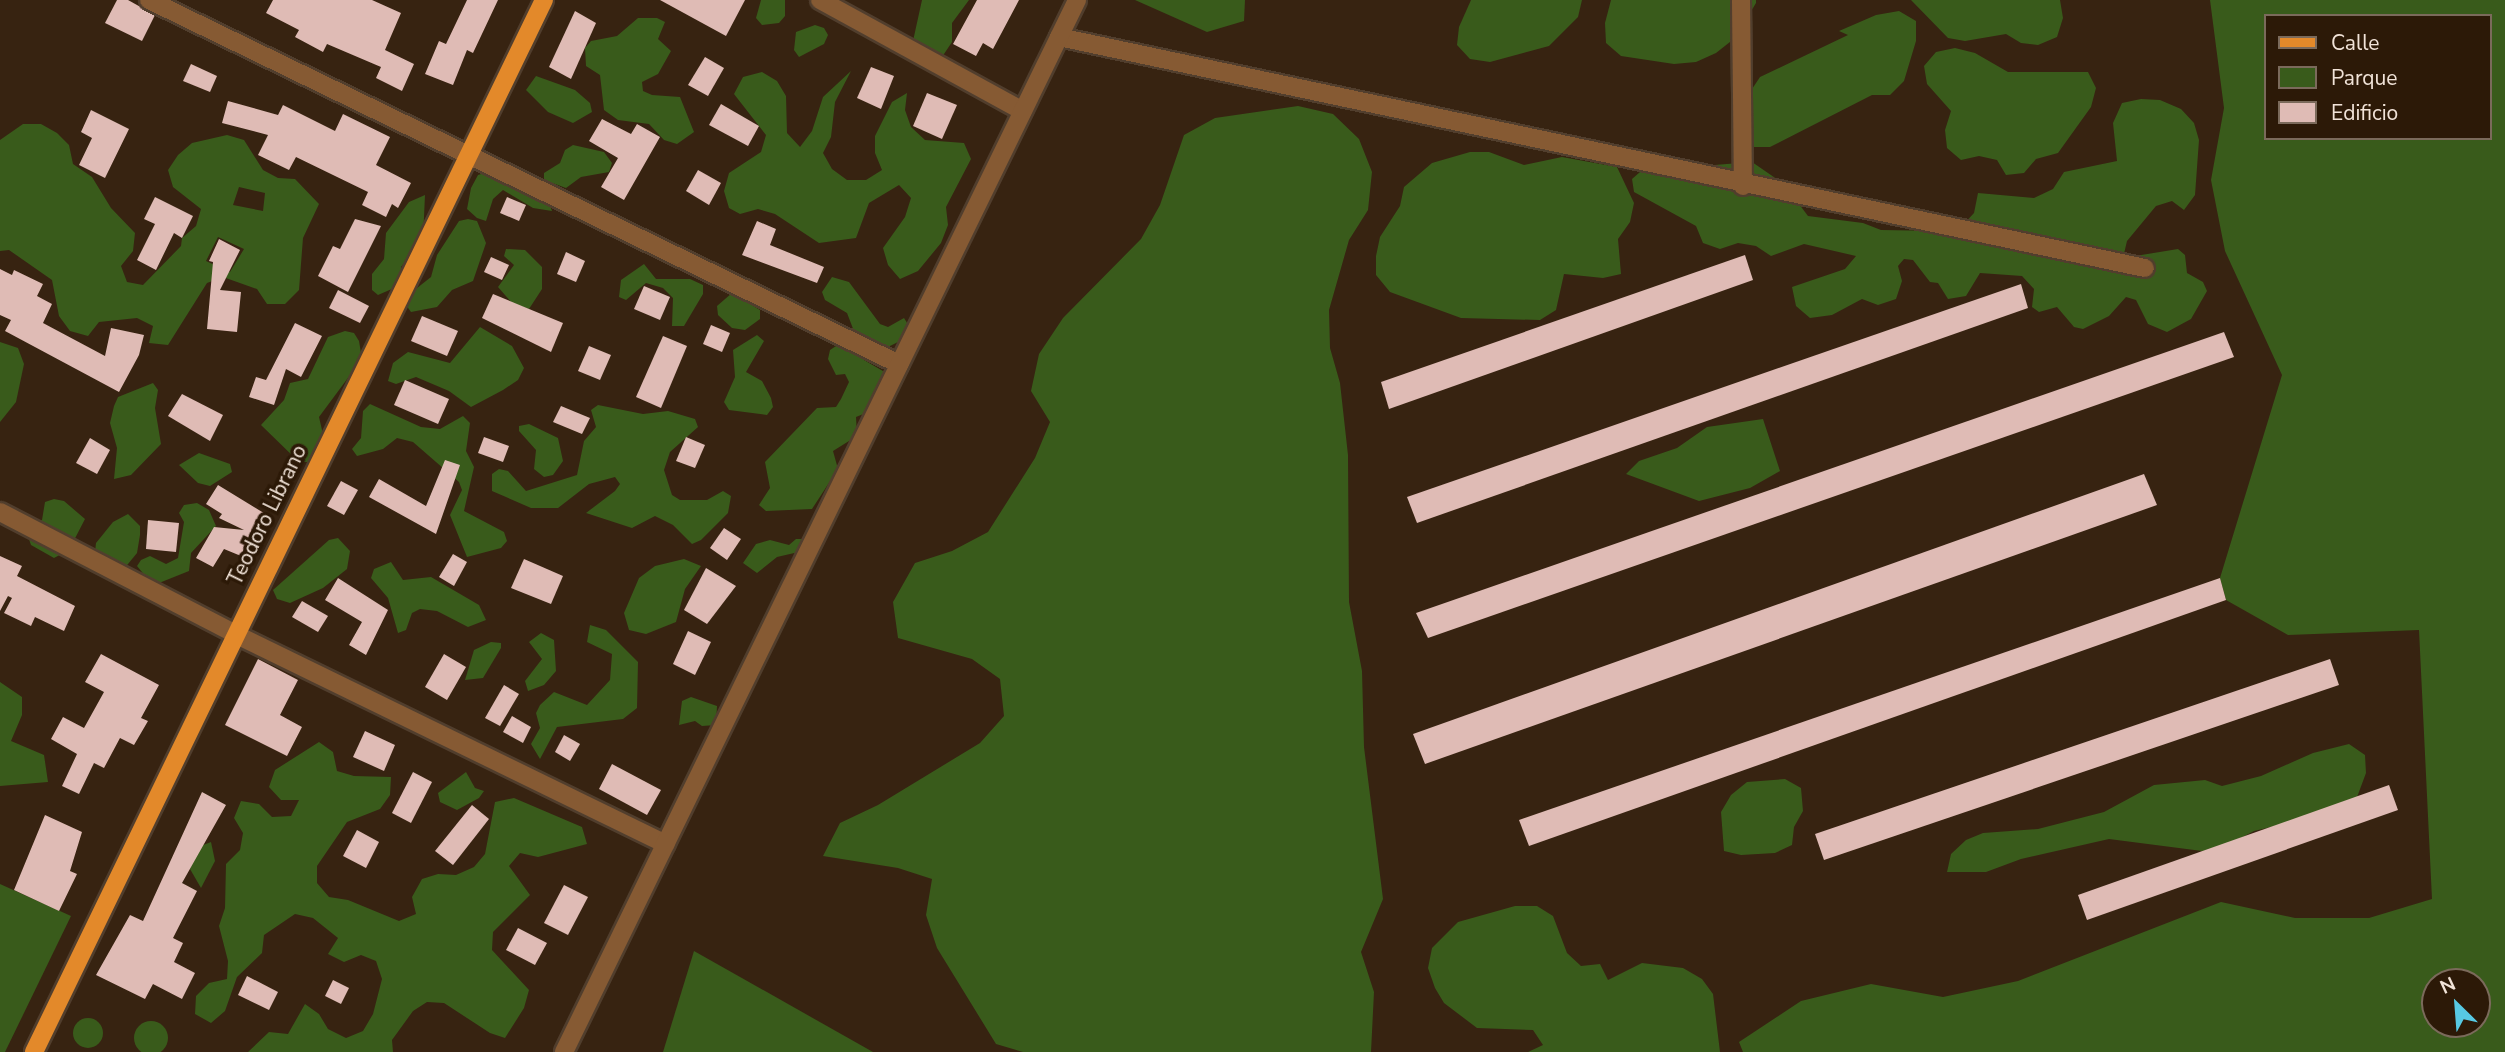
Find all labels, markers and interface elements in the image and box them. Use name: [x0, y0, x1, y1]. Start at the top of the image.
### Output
legend: [2264, 14, 2491, 140]
text: Calle: [2331, 29, 2379, 57]
text: Parque: [2331, 64, 2398, 92]
text: Edificio: [2331, 99, 2398, 127]
street label: Teodoro Librano: [222, 441, 312, 589]
north arrow: [2421, 968, 2491, 1038]
text: N: [2436, 971, 2460, 1001]

